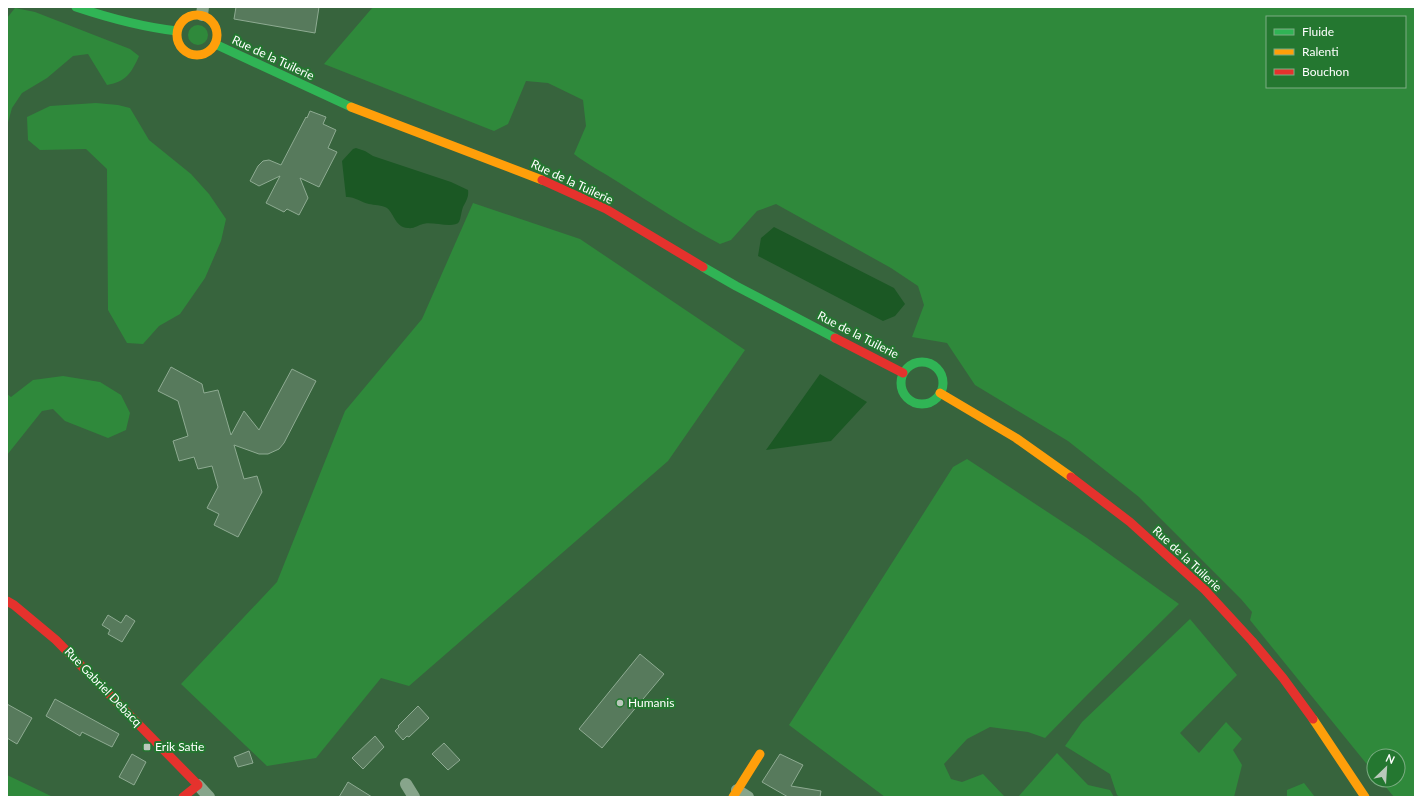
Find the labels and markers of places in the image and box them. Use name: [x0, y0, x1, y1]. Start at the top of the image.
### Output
place label: Humanis: [628, 695, 674, 710]
marker: Humanis: [615, 698, 625, 708]
place label: Erik Satie: [155, 739, 204, 754]
marker: Erik Satie: [142, 742, 152, 752]

